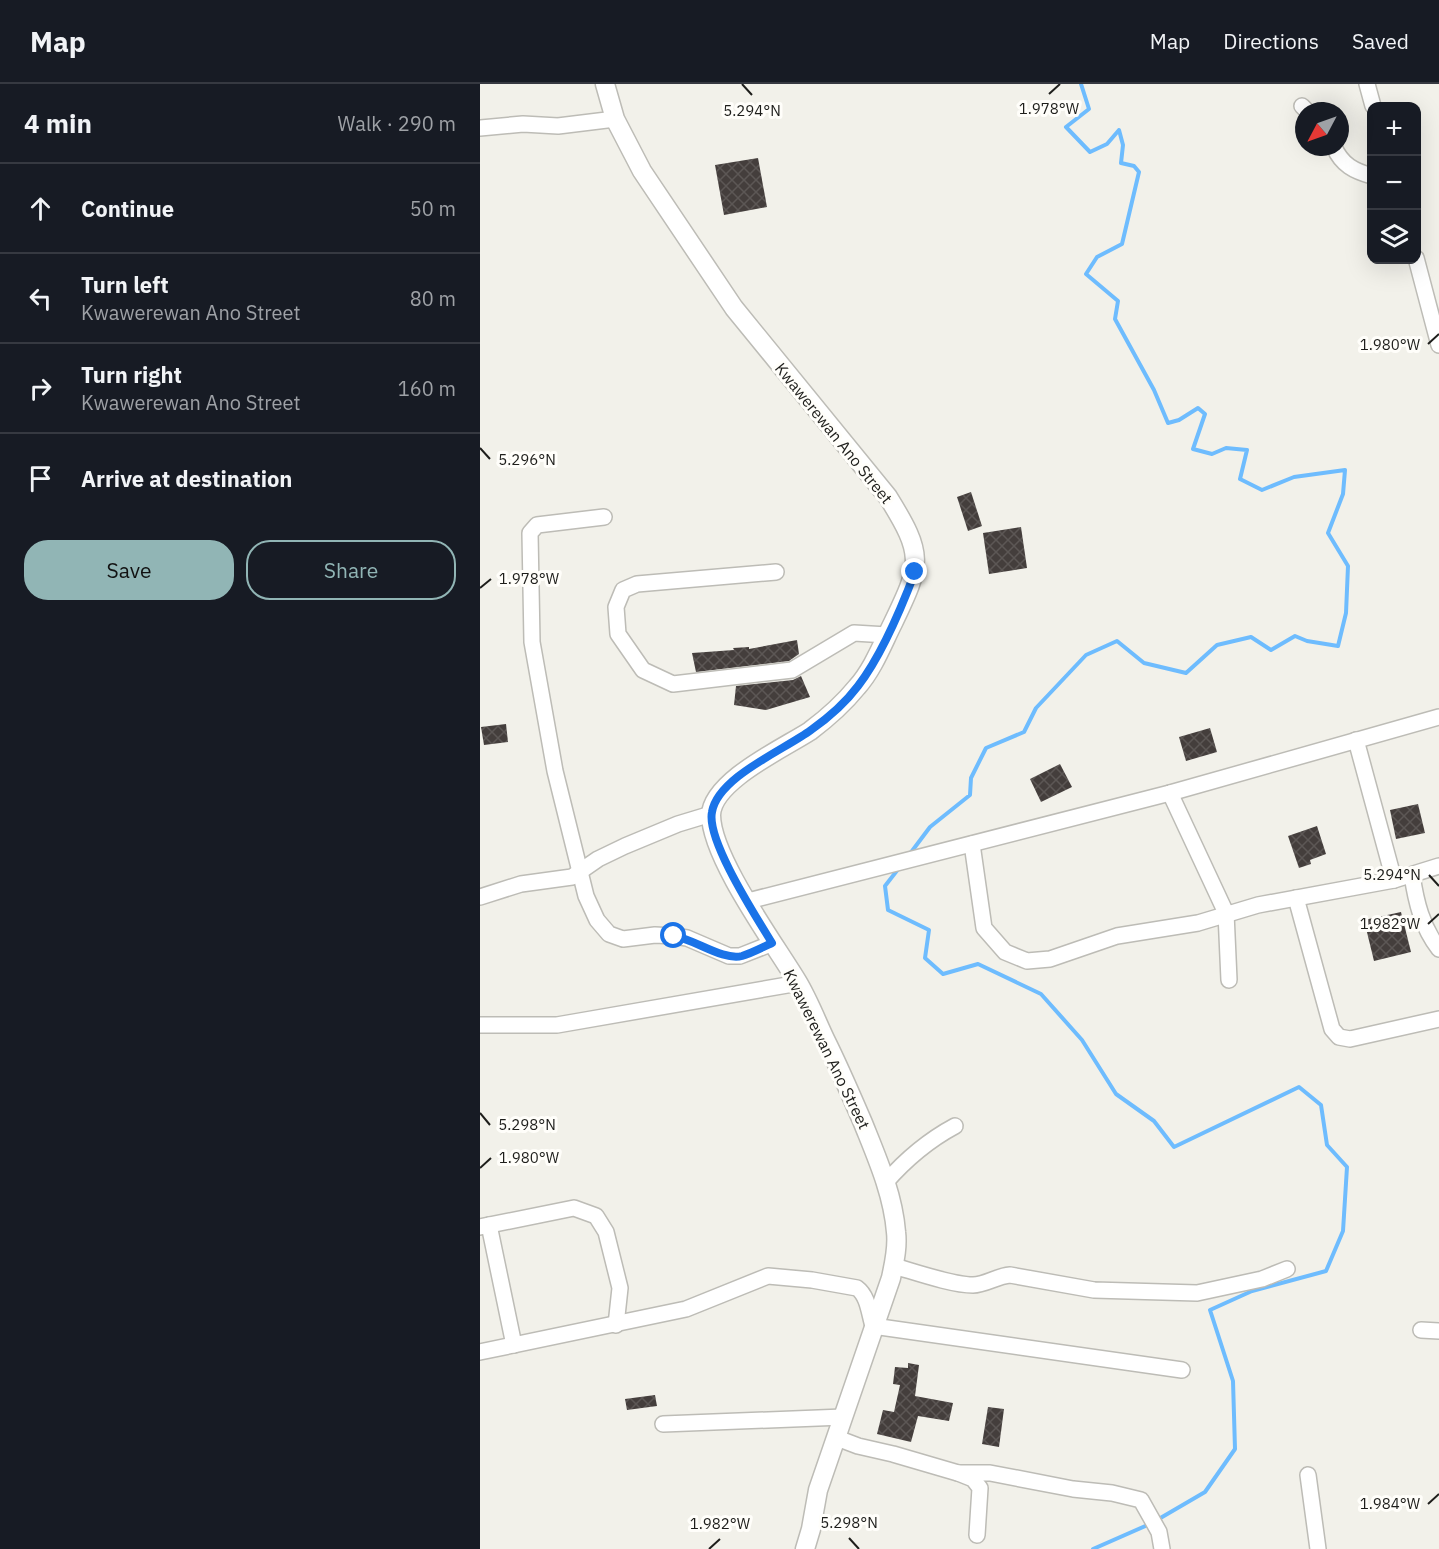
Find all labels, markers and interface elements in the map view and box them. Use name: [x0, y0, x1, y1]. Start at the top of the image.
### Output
text: Map: [30, 23, 86, 60]
text: Map: [1150, 27, 1190, 55]
text: Directions: [1223, 27, 1319, 55]
text: Saved: [1352, 27, 1409, 55]
text: 1.978°W: [1019, 99, 1080, 118]
text: 5.294°N: [723, 101, 781, 120]
north arrow: [1295, 102, 1349, 156]
map controls: [1367, 102, 1421, 264]
button: +: [1367, 102, 1421, 156]
text: 4 min: [24, 106, 92, 140]
text: Walk · 290 m: [338, 110, 456, 137]
button: −: [1367, 156, 1421, 210]
icon: ahead: [24, 192, 57, 225]
text: Continue: [81, 194, 174, 223]
text: 50 m: [410, 195, 456, 222]
button: layers: [1367, 210, 1421, 264]
text: Turn left: [81, 270, 169, 299]
icon: left: [24, 282, 57, 315]
text: 80 m: [410, 285, 456, 312]
text: Kwawerewan Ano Street: [81, 299, 301, 326]
text: 1.980°W: [1360, 335, 1421, 354]
street label: Kwawerewan Ano Street: [771, 358, 897, 508]
text: Turn right: [81, 360, 182, 389]
icon: right: [24, 372, 57, 405]
text: 160 m: [398, 375, 456, 402]
text: Kwawerewan Ano Street: [81, 389, 301, 416]
text: 5.296°N: [498, 450, 556, 469]
icon: arrive: [24, 462, 57, 495]
text: Arrive at destination: [81, 464, 292, 493]
button: Save: [24, 540, 234, 600]
button: Share: [246, 540, 456, 600]
route end: [901, 558, 927, 584]
text: 1.978°W: [499, 569, 560, 588]
text: 5.294°N: [1363, 865, 1421, 884]
text: 1.982°W: [1360, 914, 1421, 933]
route start: [660, 922, 686, 948]
street label: Kwawerewan Ano Street: [780, 966, 874, 1132]
text: 5.298°N: [498, 1115, 556, 1134]
text: 1.980°W: [499, 1148, 560, 1167]
text: 1.984°W: [1360, 1494, 1421, 1513]
text: 5.298°N: [820, 1513, 878, 1532]
text: 1.982°W: [690, 1514, 751, 1533]

